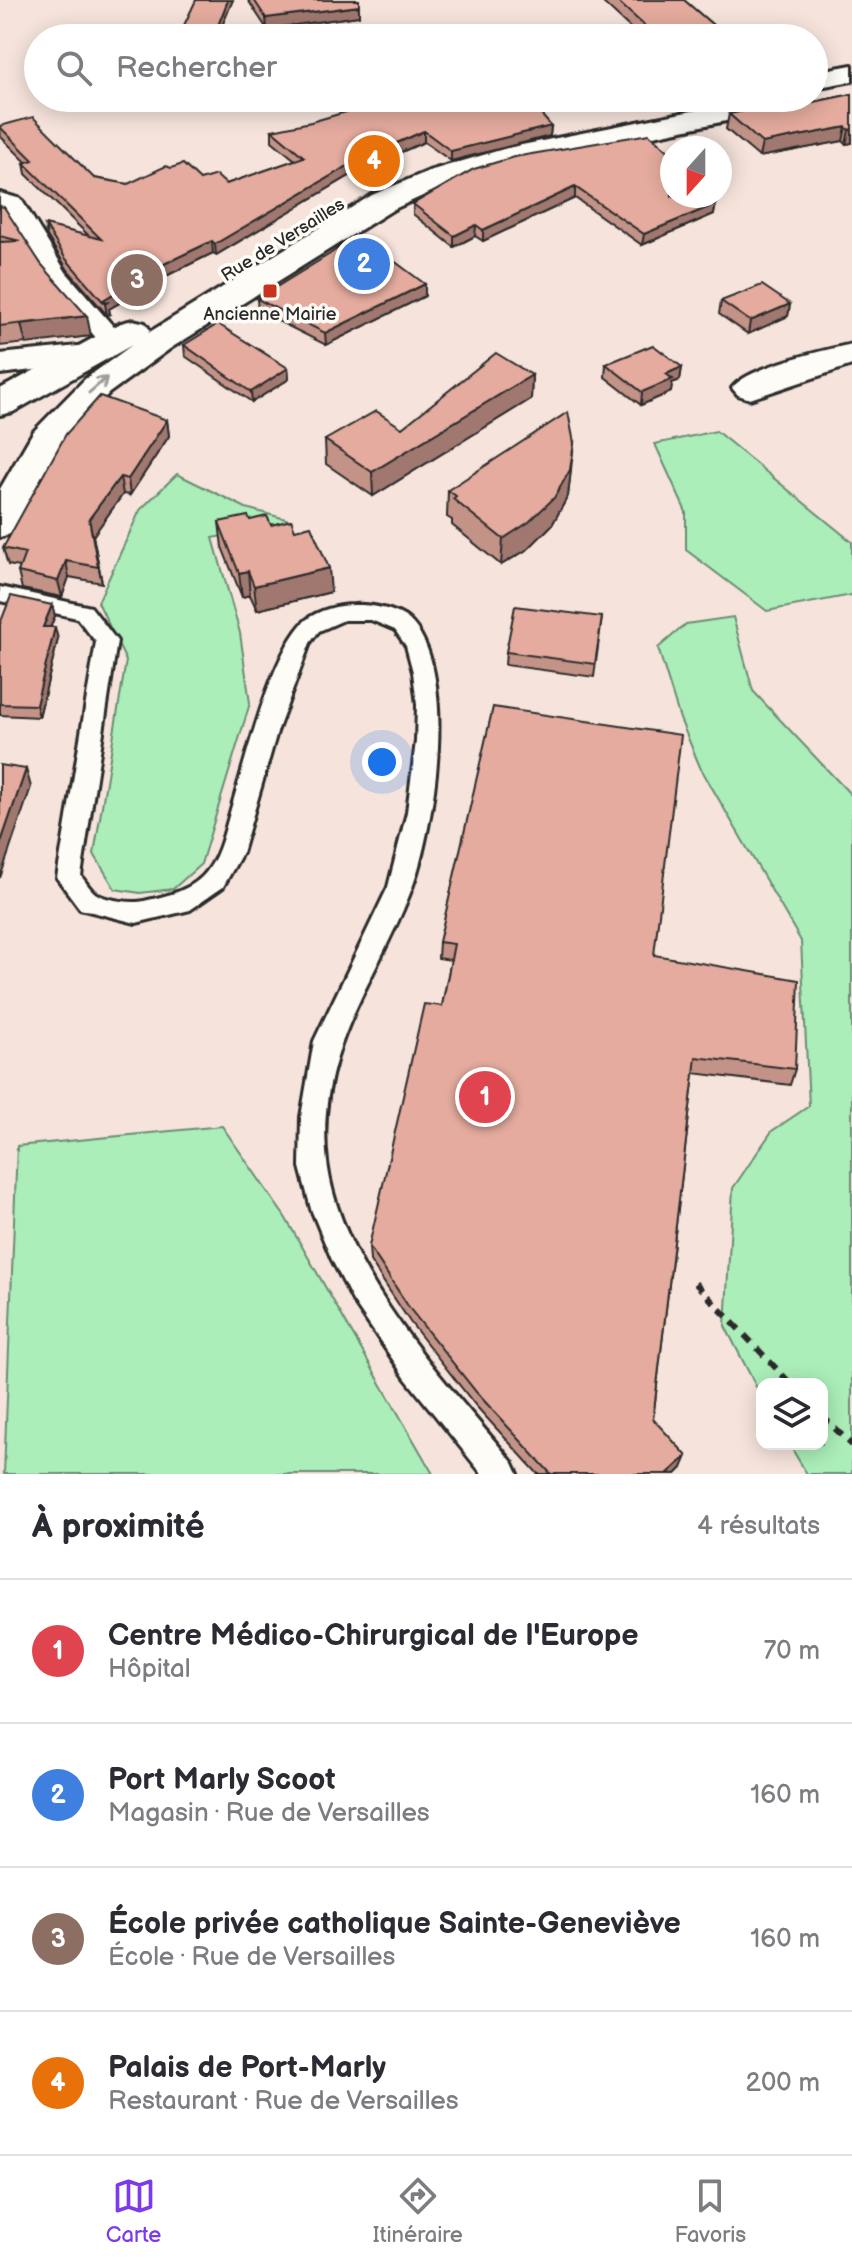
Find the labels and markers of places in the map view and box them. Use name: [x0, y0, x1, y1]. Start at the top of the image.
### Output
pin: 4: [348, 131, 400, 191]
pin: 2: [338, 234, 390, 294]
pin: 3: [111, 250, 163, 310]
marker: Ancienne Mairie: [261, 282, 279, 300]
place label: Ancienne Mairie: [204, 304, 337, 325]
pin: 1: [459, 1067, 511, 1127]

